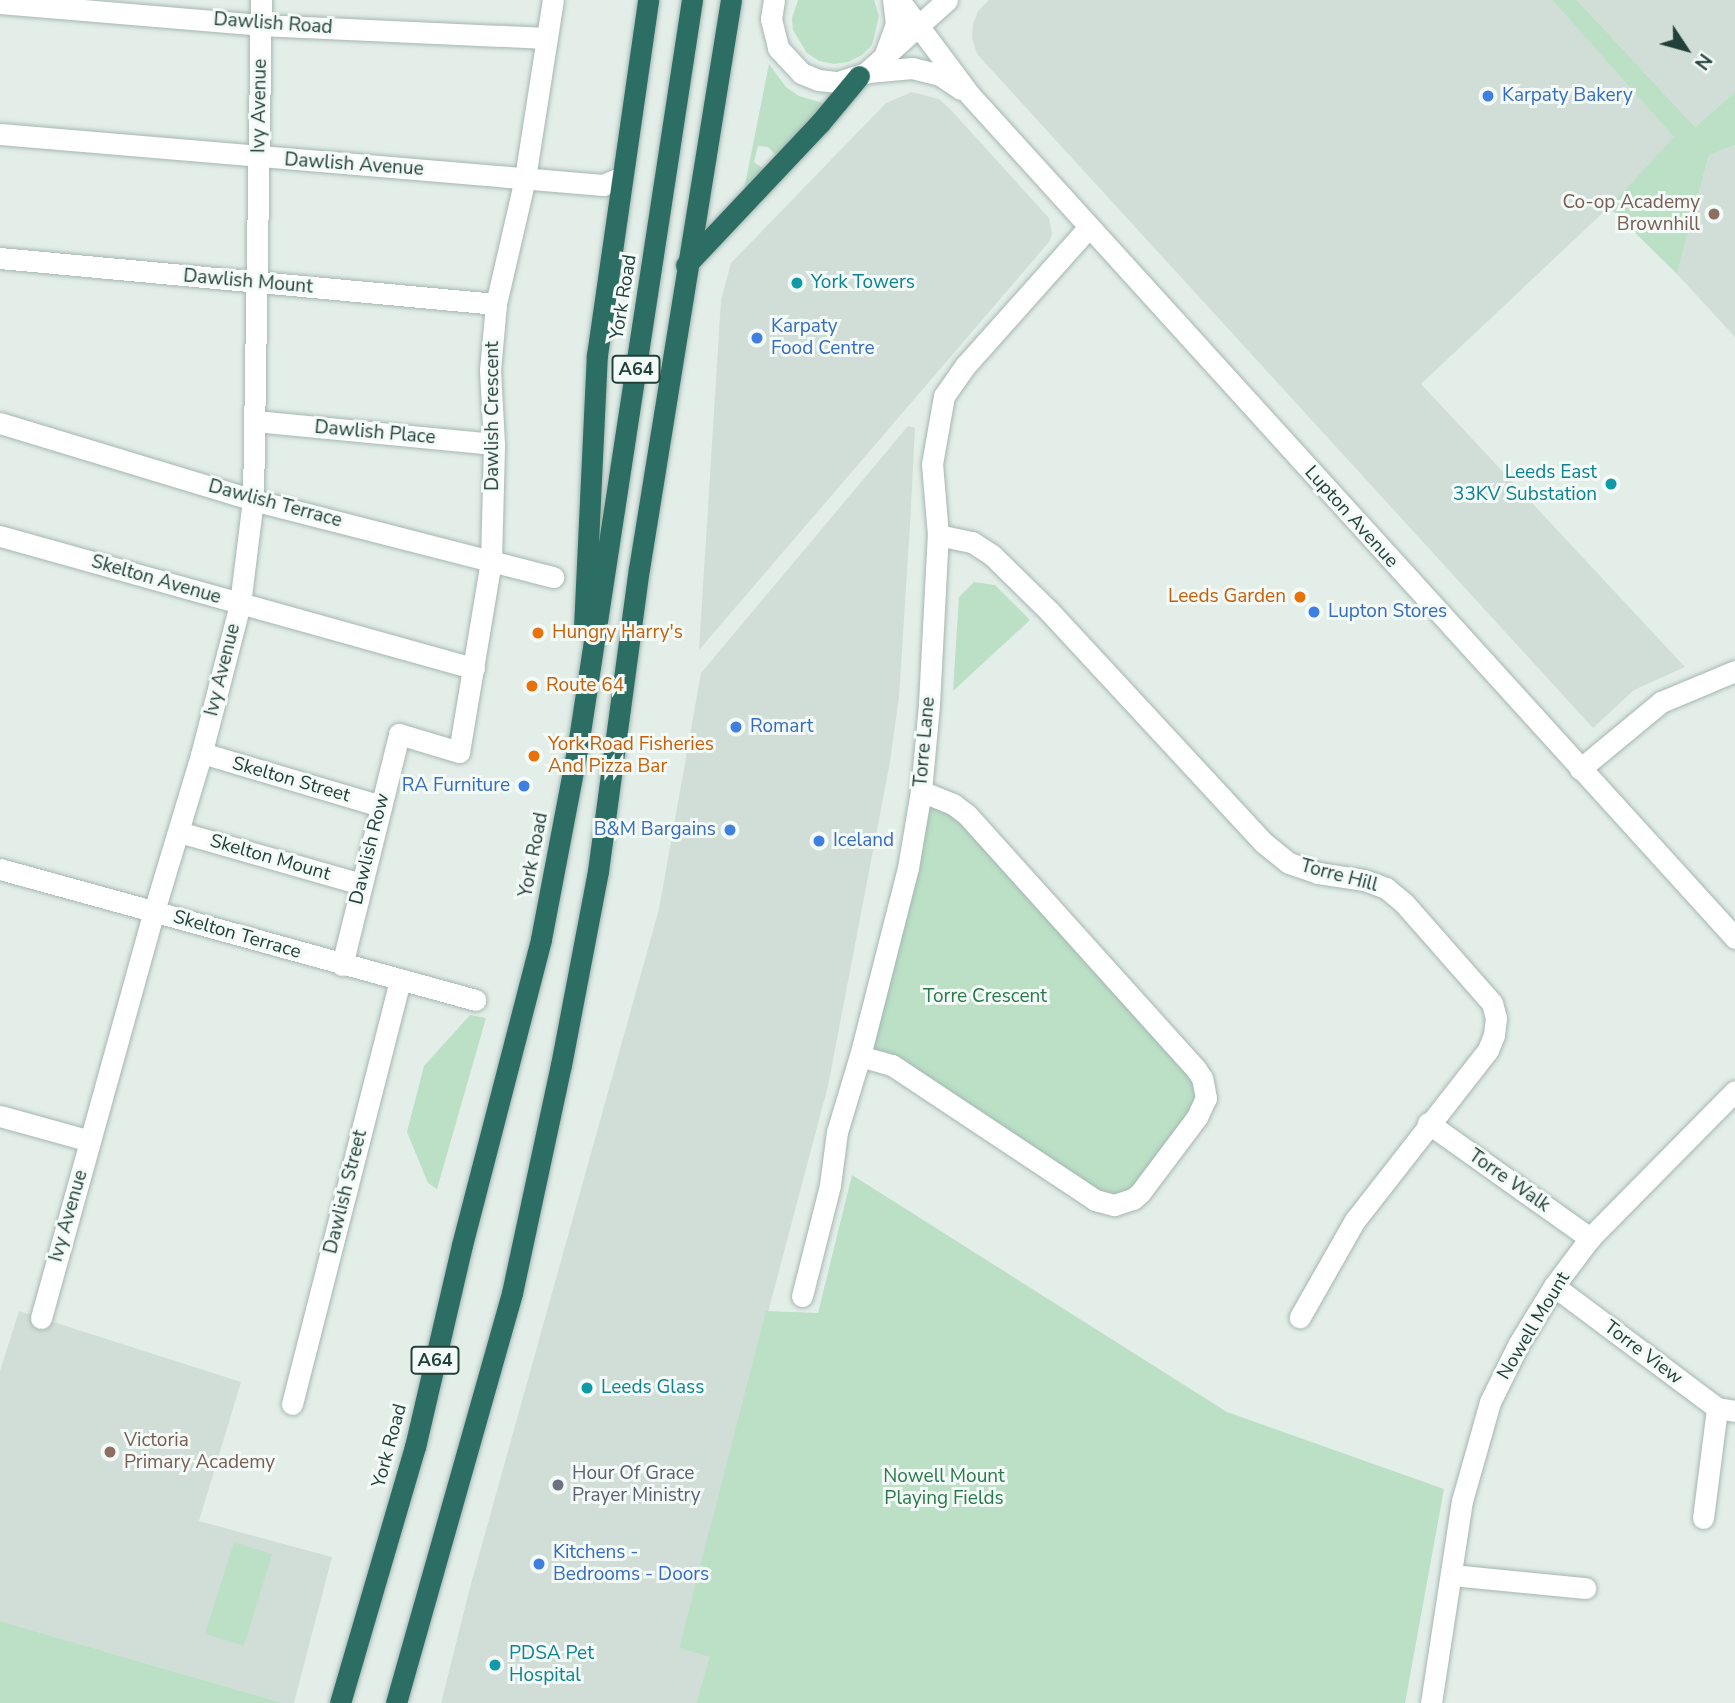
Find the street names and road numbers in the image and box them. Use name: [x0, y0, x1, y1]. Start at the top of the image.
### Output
street label: Dawlish Road: [213, 8, 333, 40]
street label: Ivy Avenue: [248, 59, 272, 153]
street label: Dawlish Avenue: [284, 149, 424, 181]
street label: York Road: [606, 253, 642, 341]
street label: Dawlish Mount: [182, 265, 314, 299]
street label: Dawlish Crescent: [482, 341, 504, 491]
road number: A64: [612, 354, 660, 384]
street label: Dawlish Place: [314, 416, 436, 450]
street label: Lupton Avenue: [1299, 461, 1403, 573]
street label: Dawlish Terrace: [206, 475, 344, 533]
street label: Skelton Avenue: [88, 551, 224, 609]
street label: Ivy Avenue: [201, 621, 245, 719]
street label: Torre Lane: [910, 696, 940, 788]
street label: Skelton Street: [230, 752, 352, 808]
street label: Dawlish Row: [345, 791, 395, 907]
street label: York Road: [515, 811, 553, 899]
street label: Skelton Mount: [207, 830, 333, 886]
street label: Torre Hill: [1298, 855, 1380, 897]
street label: Skelton Terrace: [171, 906, 303, 964]
street label: Dawlish Street: [320, 1128, 372, 1256]
street label: Torre Walk: [1464, 1145, 1554, 1217]
street label: Ivy Avenue: [45, 1168, 93, 1264]
street label: Nowell Mount: [1493, 1268, 1575, 1384]
street label: Torre View: [1599, 1316, 1687, 1390]
road number: A64: [410, 1345, 460, 1374]
street label: York Road: [368, 1402, 412, 1490]

